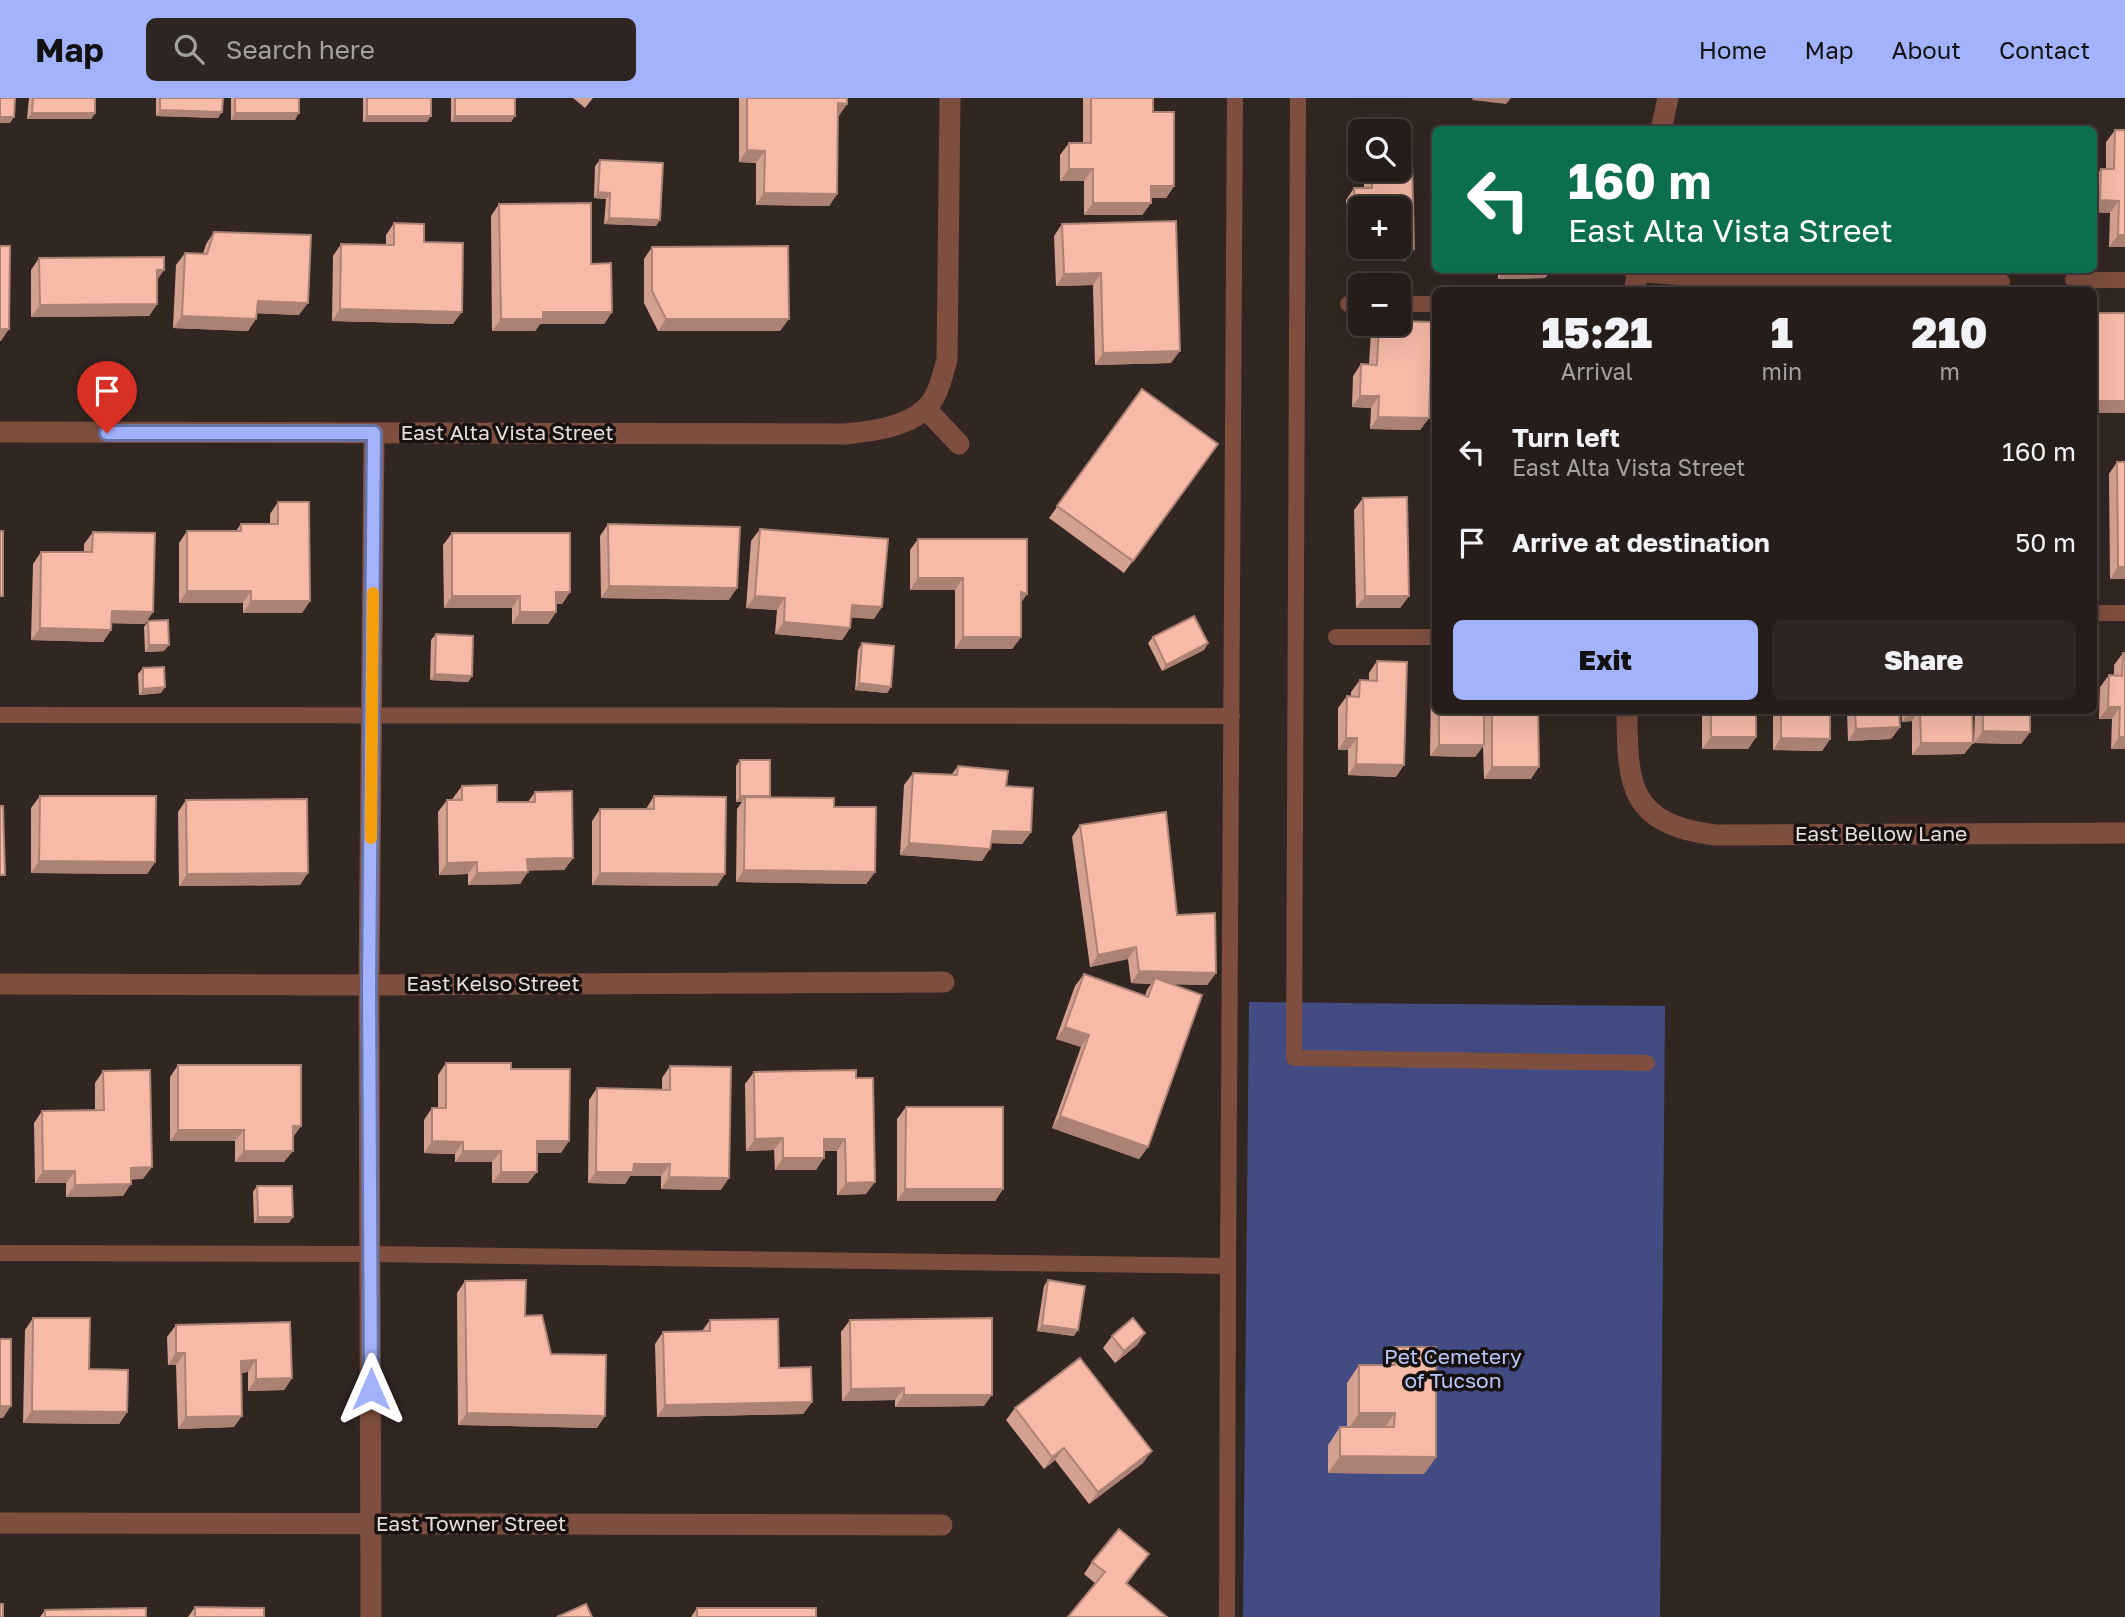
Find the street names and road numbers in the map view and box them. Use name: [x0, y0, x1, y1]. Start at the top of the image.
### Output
street label: East Alta Vista Street: [400, 419, 614, 445]
street label: East Bellow Lane: [1795, 820, 1967, 846]
street label: East Kelso Street: [406, 970, 580, 996]
street label: East Towner Street: [376, 1510, 566, 1536]

